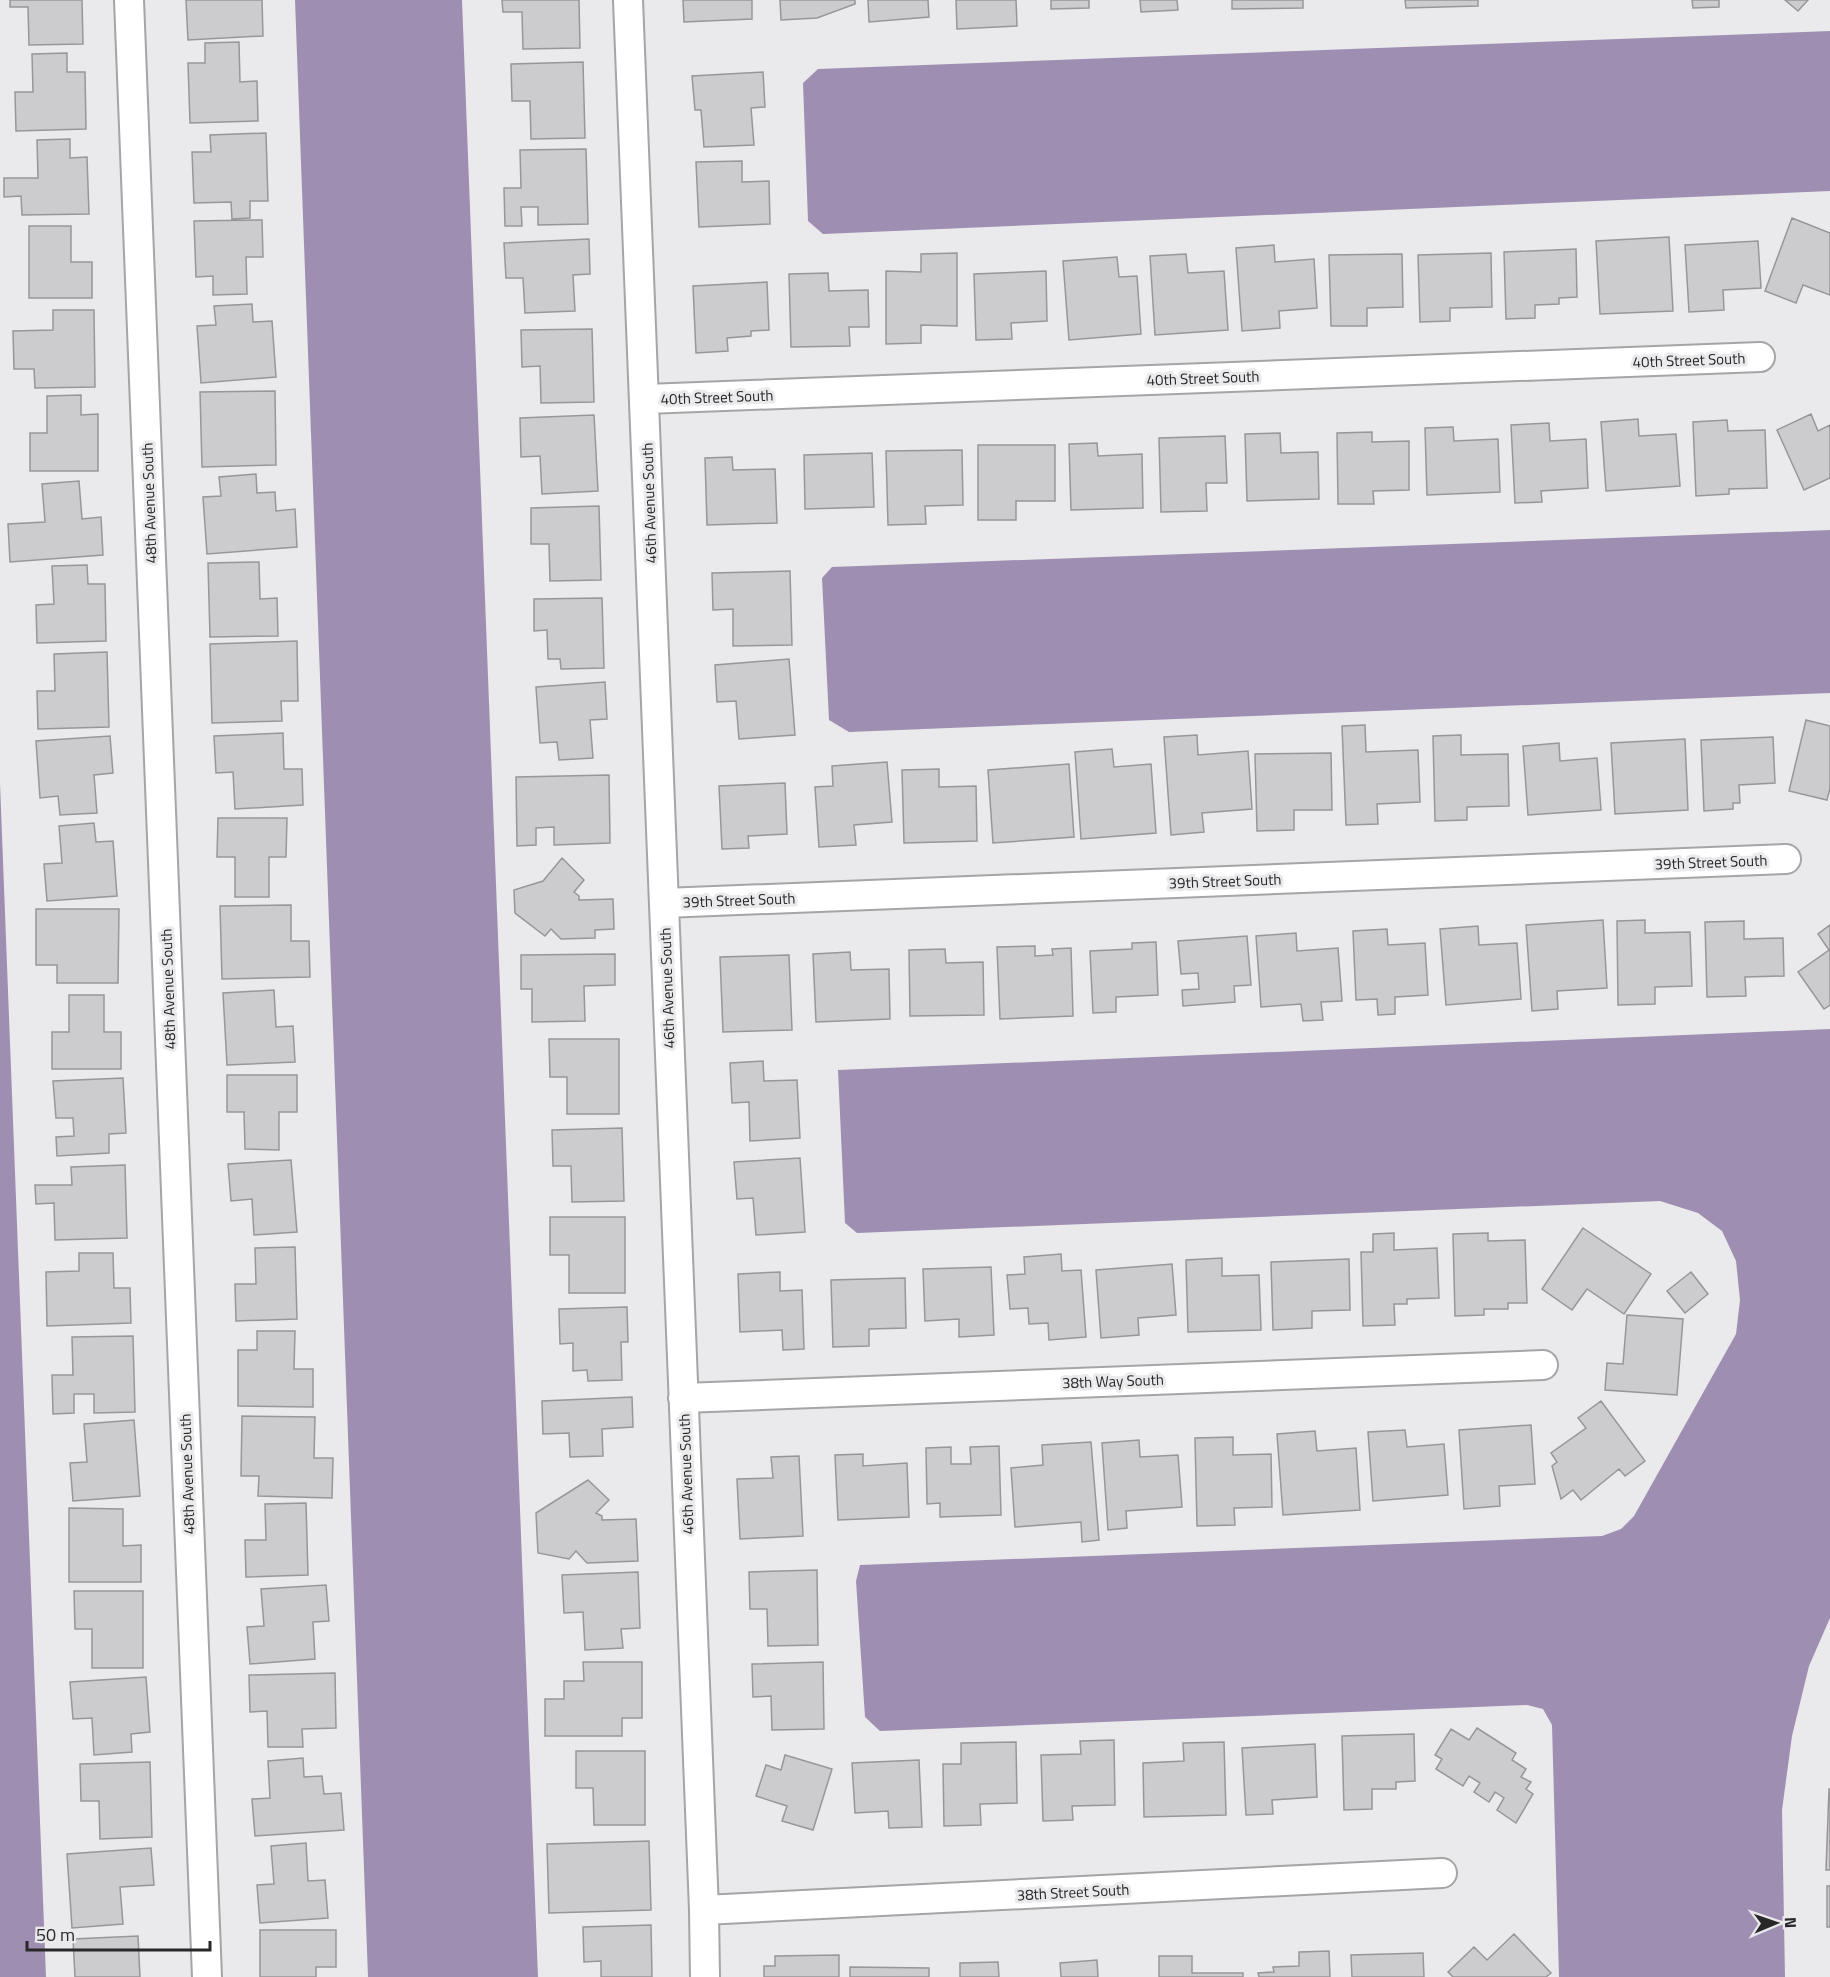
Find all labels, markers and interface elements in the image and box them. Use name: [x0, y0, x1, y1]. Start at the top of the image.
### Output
street label: 40th Street South: [1632, 347, 1746, 373]
street label: 40th Street South: [1146, 365, 1260, 391]
street label: 40th Street South: [660, 384, 774, 410]
street label: 48th Avenue South: [135, 442, 163, 564]
street label: 46th Avenue South: [635, 442, 663, 564]
street label: 39th Street South: [1654, 849, 1768, 875]
street label: 39th Street South: [1168, 868, 1282, 894]
street label: 39th Street South: [682, 887, 796, 913]
street label: 46th Avenue South: [653, 927, 681, 1049]
street label: 48th Avenue South: [154, 928, 182, 1050]
street label: 38th Way South: [1062, 1368, 1164, 1394]
street label: 48th Avenue South: [173, 1413, 201, 1535]
street label: 46th Avenue South: [672, 1413, 700, 1535]
street label: 38th Street South: [1016, 1878, 1130, 1906]
north arrow: [1746, 1893, 1806, 1953]
scale bar: [27, 1914, 210, 1952]
text: N: [1779, 1917, 1803, 1928]
text: 50 m: [36, 1921, 75, 1948]

